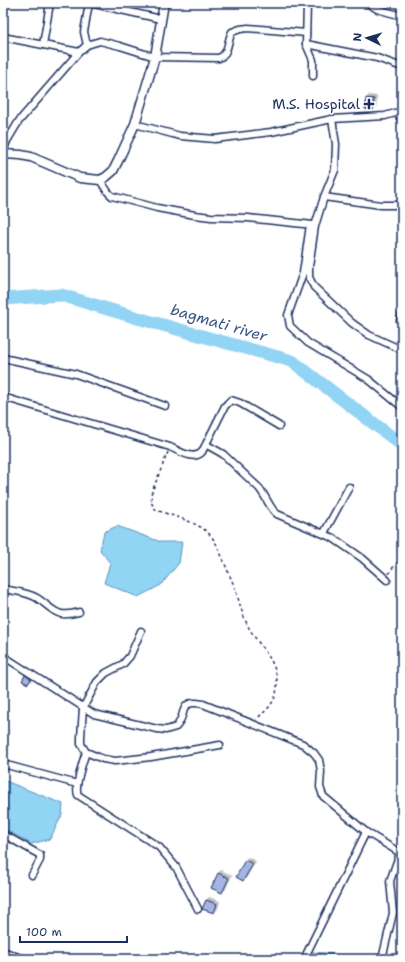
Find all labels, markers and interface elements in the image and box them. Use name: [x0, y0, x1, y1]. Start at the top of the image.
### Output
north arrow: [347, 18, 387, 58]
text: N: [350, 32, 365, 42]
place label: M.S. Hospital: [272, 95, 361, 113]
marker: M.S. Hospital: [363, 98, 375, 110]
water label: bagmati river: [168, 300, 270, 347]
scale bar: [20, 918, 127, 944]
text: 100 m: [26, 924, 62, 940]

